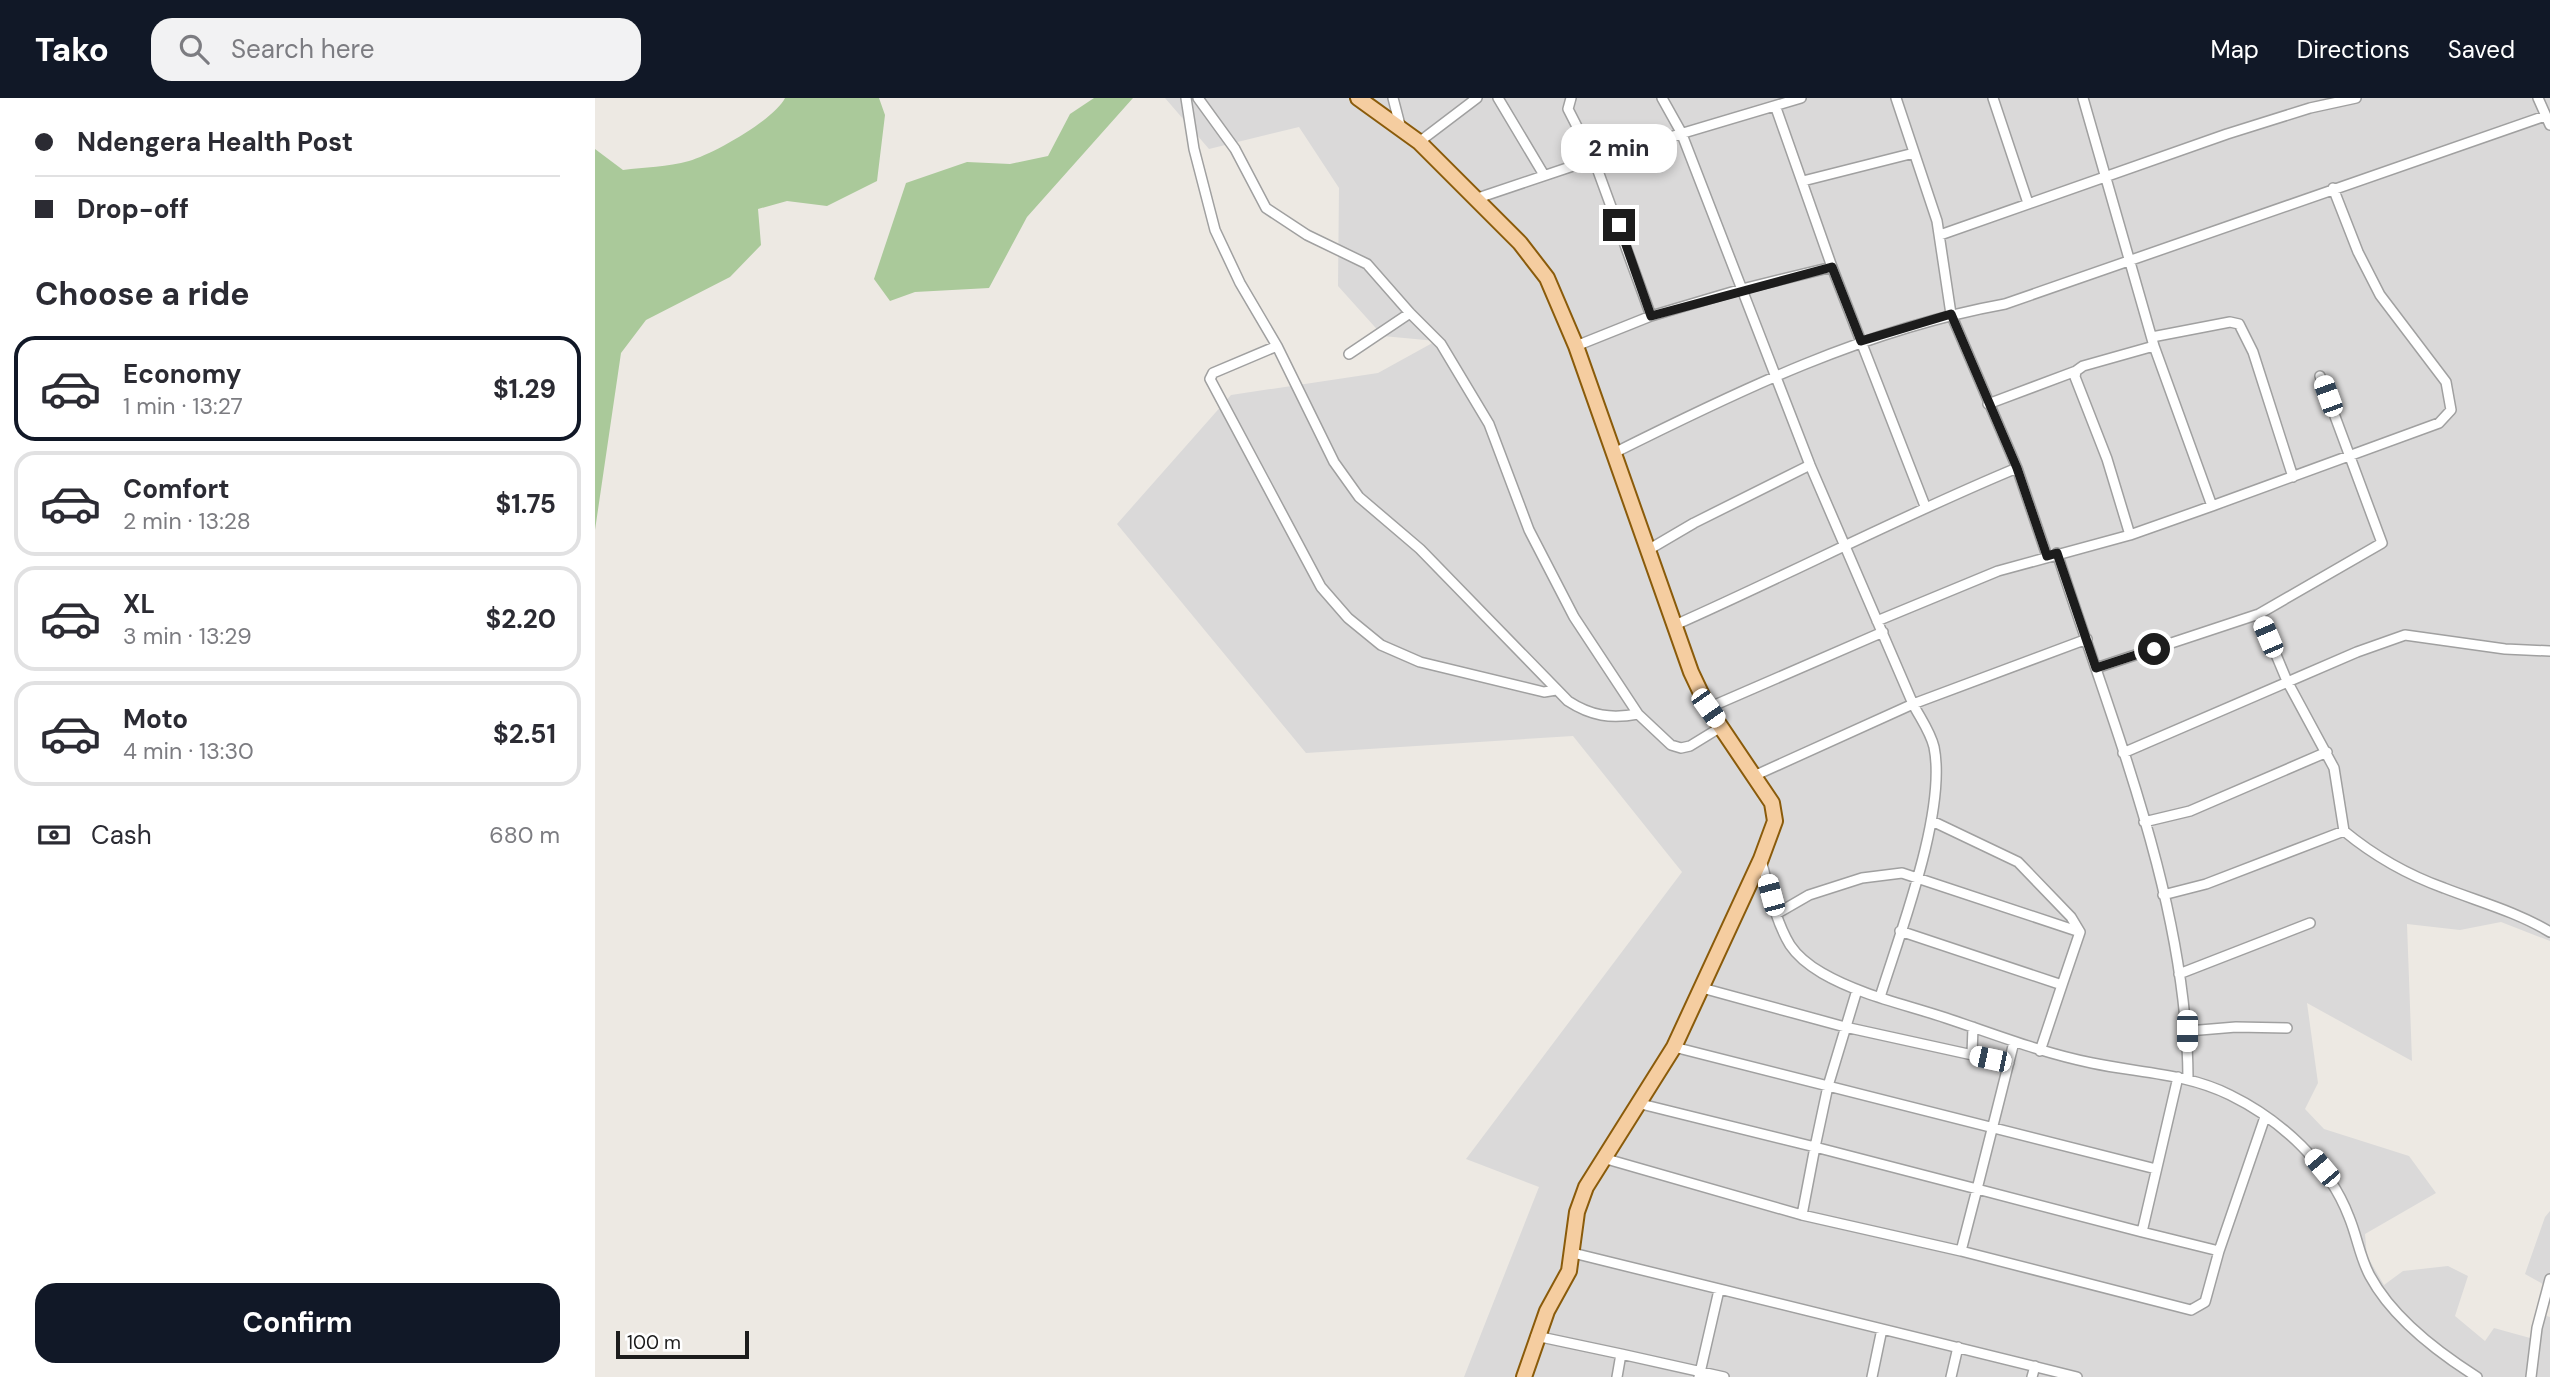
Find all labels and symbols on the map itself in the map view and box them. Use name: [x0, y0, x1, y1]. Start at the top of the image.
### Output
callout: 2 min: [1561, 123, 1677, 172]
route end: [1603, 209, 1635, 241]
car: [2311, 373, 2346, 419]
car: [2251, 614, 2286, 660]
route start: [2138, 633, 2170, 665]
car: [1688, 685, 1729, 731]
car: [1756, 872, 1787, 918]
car: [2177, 1010, 2198, 1052]
car: [1968, 1044, 2013, 1074]
car: [2301, 1145, 2344, 1191]
scale bar: [616, 1328, 749, 1360]

